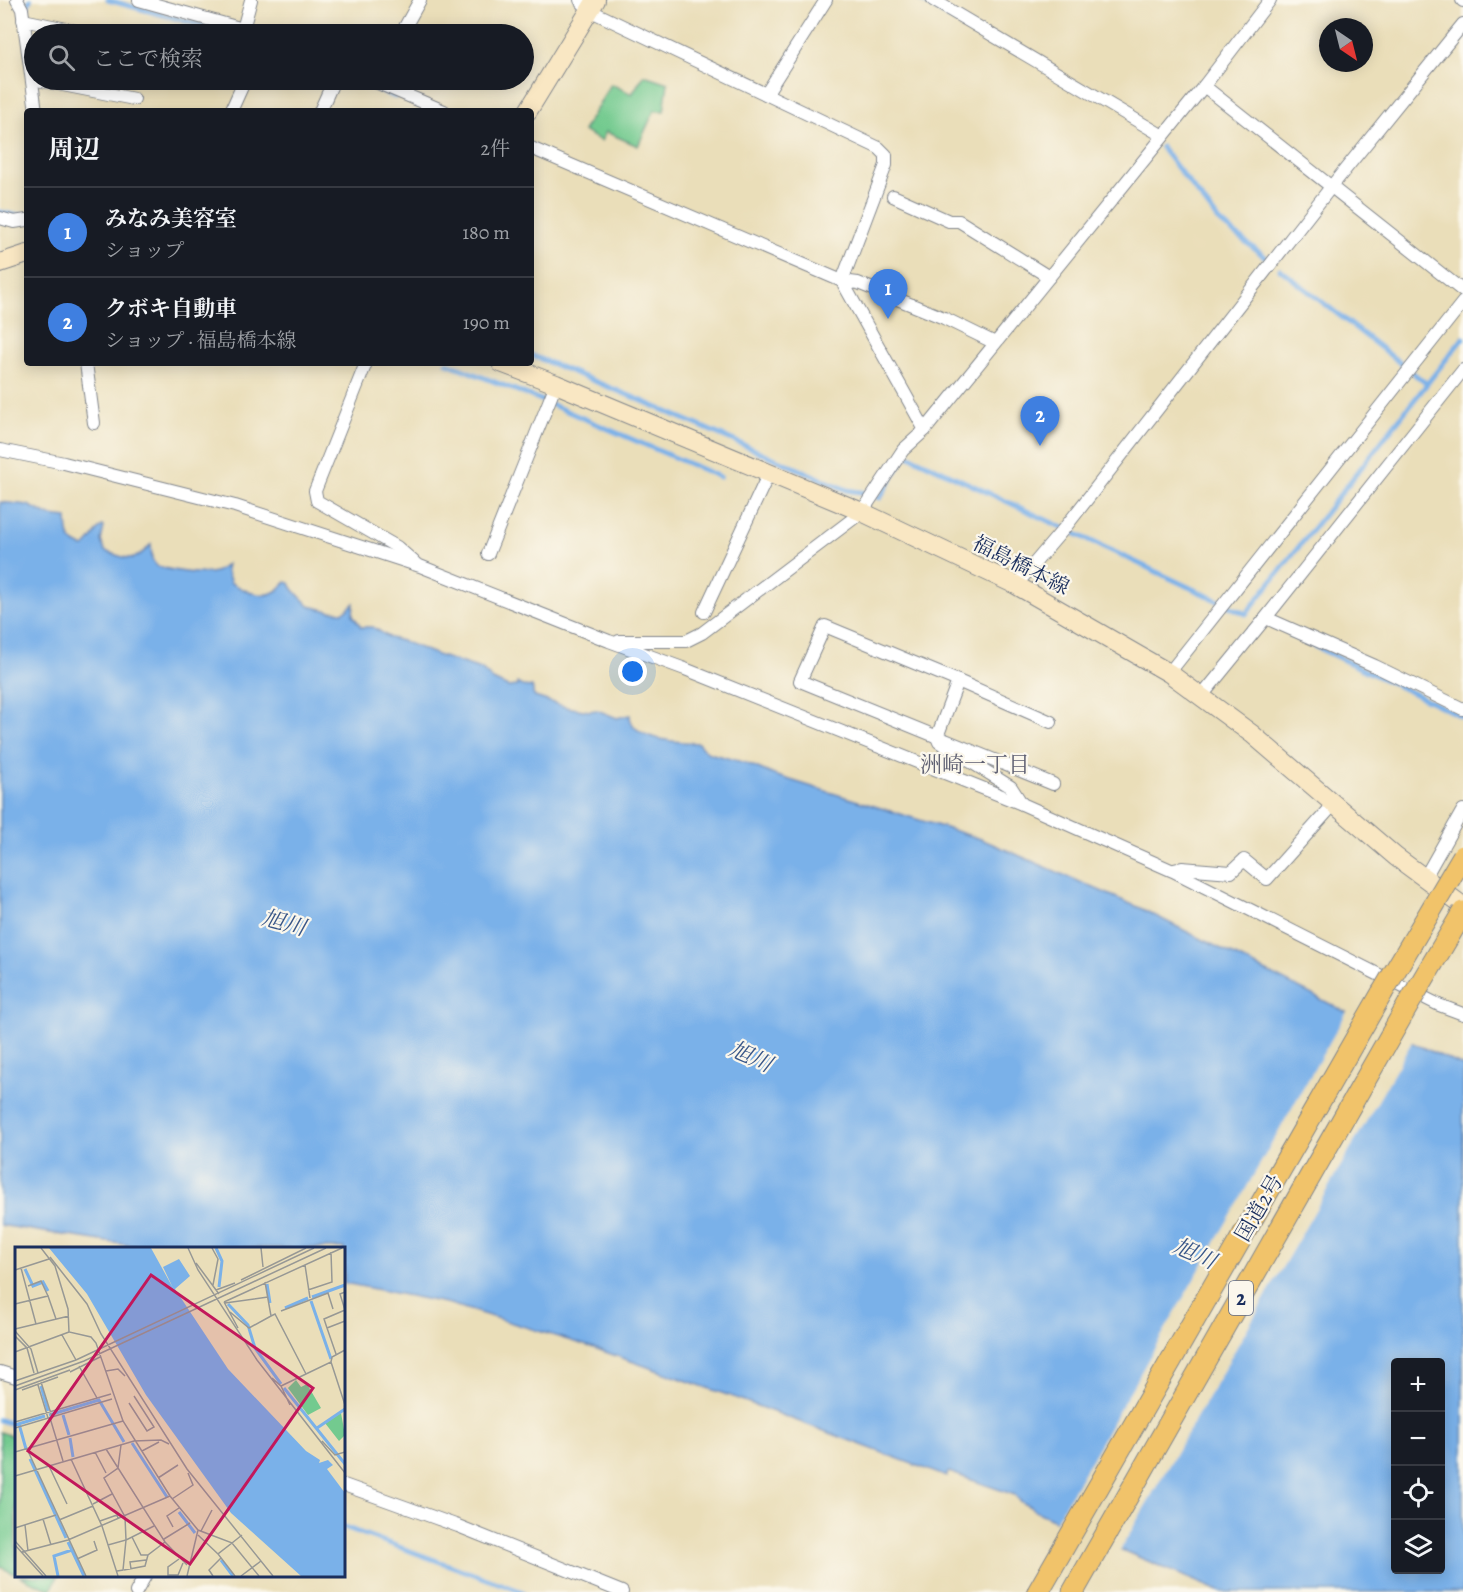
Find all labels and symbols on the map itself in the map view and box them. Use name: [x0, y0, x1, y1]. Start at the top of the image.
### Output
north arrow: [1319, 18, 1373, 72]
pin: 1: [868, 270, 908, 319]
pin: 2: [1020, 396, 1060, 446]
street label: 福島橋本線: [968, 529, 1074, 601]
your location: [618, 657, 647, 686]
district label: 洲崎一丁目: [920, 750, 1030, 780]
water label: 旭川: [259, 903, 311, 944]
water label: 旭川: [724, 1034, 779, 1080]
street label: 国道2号: [1229, 1169, 1289, 1247]
water label: 旭川: [1168, 1231, 1223, 1277]
inset map: [15, 1247, 345, 1577]
road number: 2: [1229, 1281, 1253, 1315]

